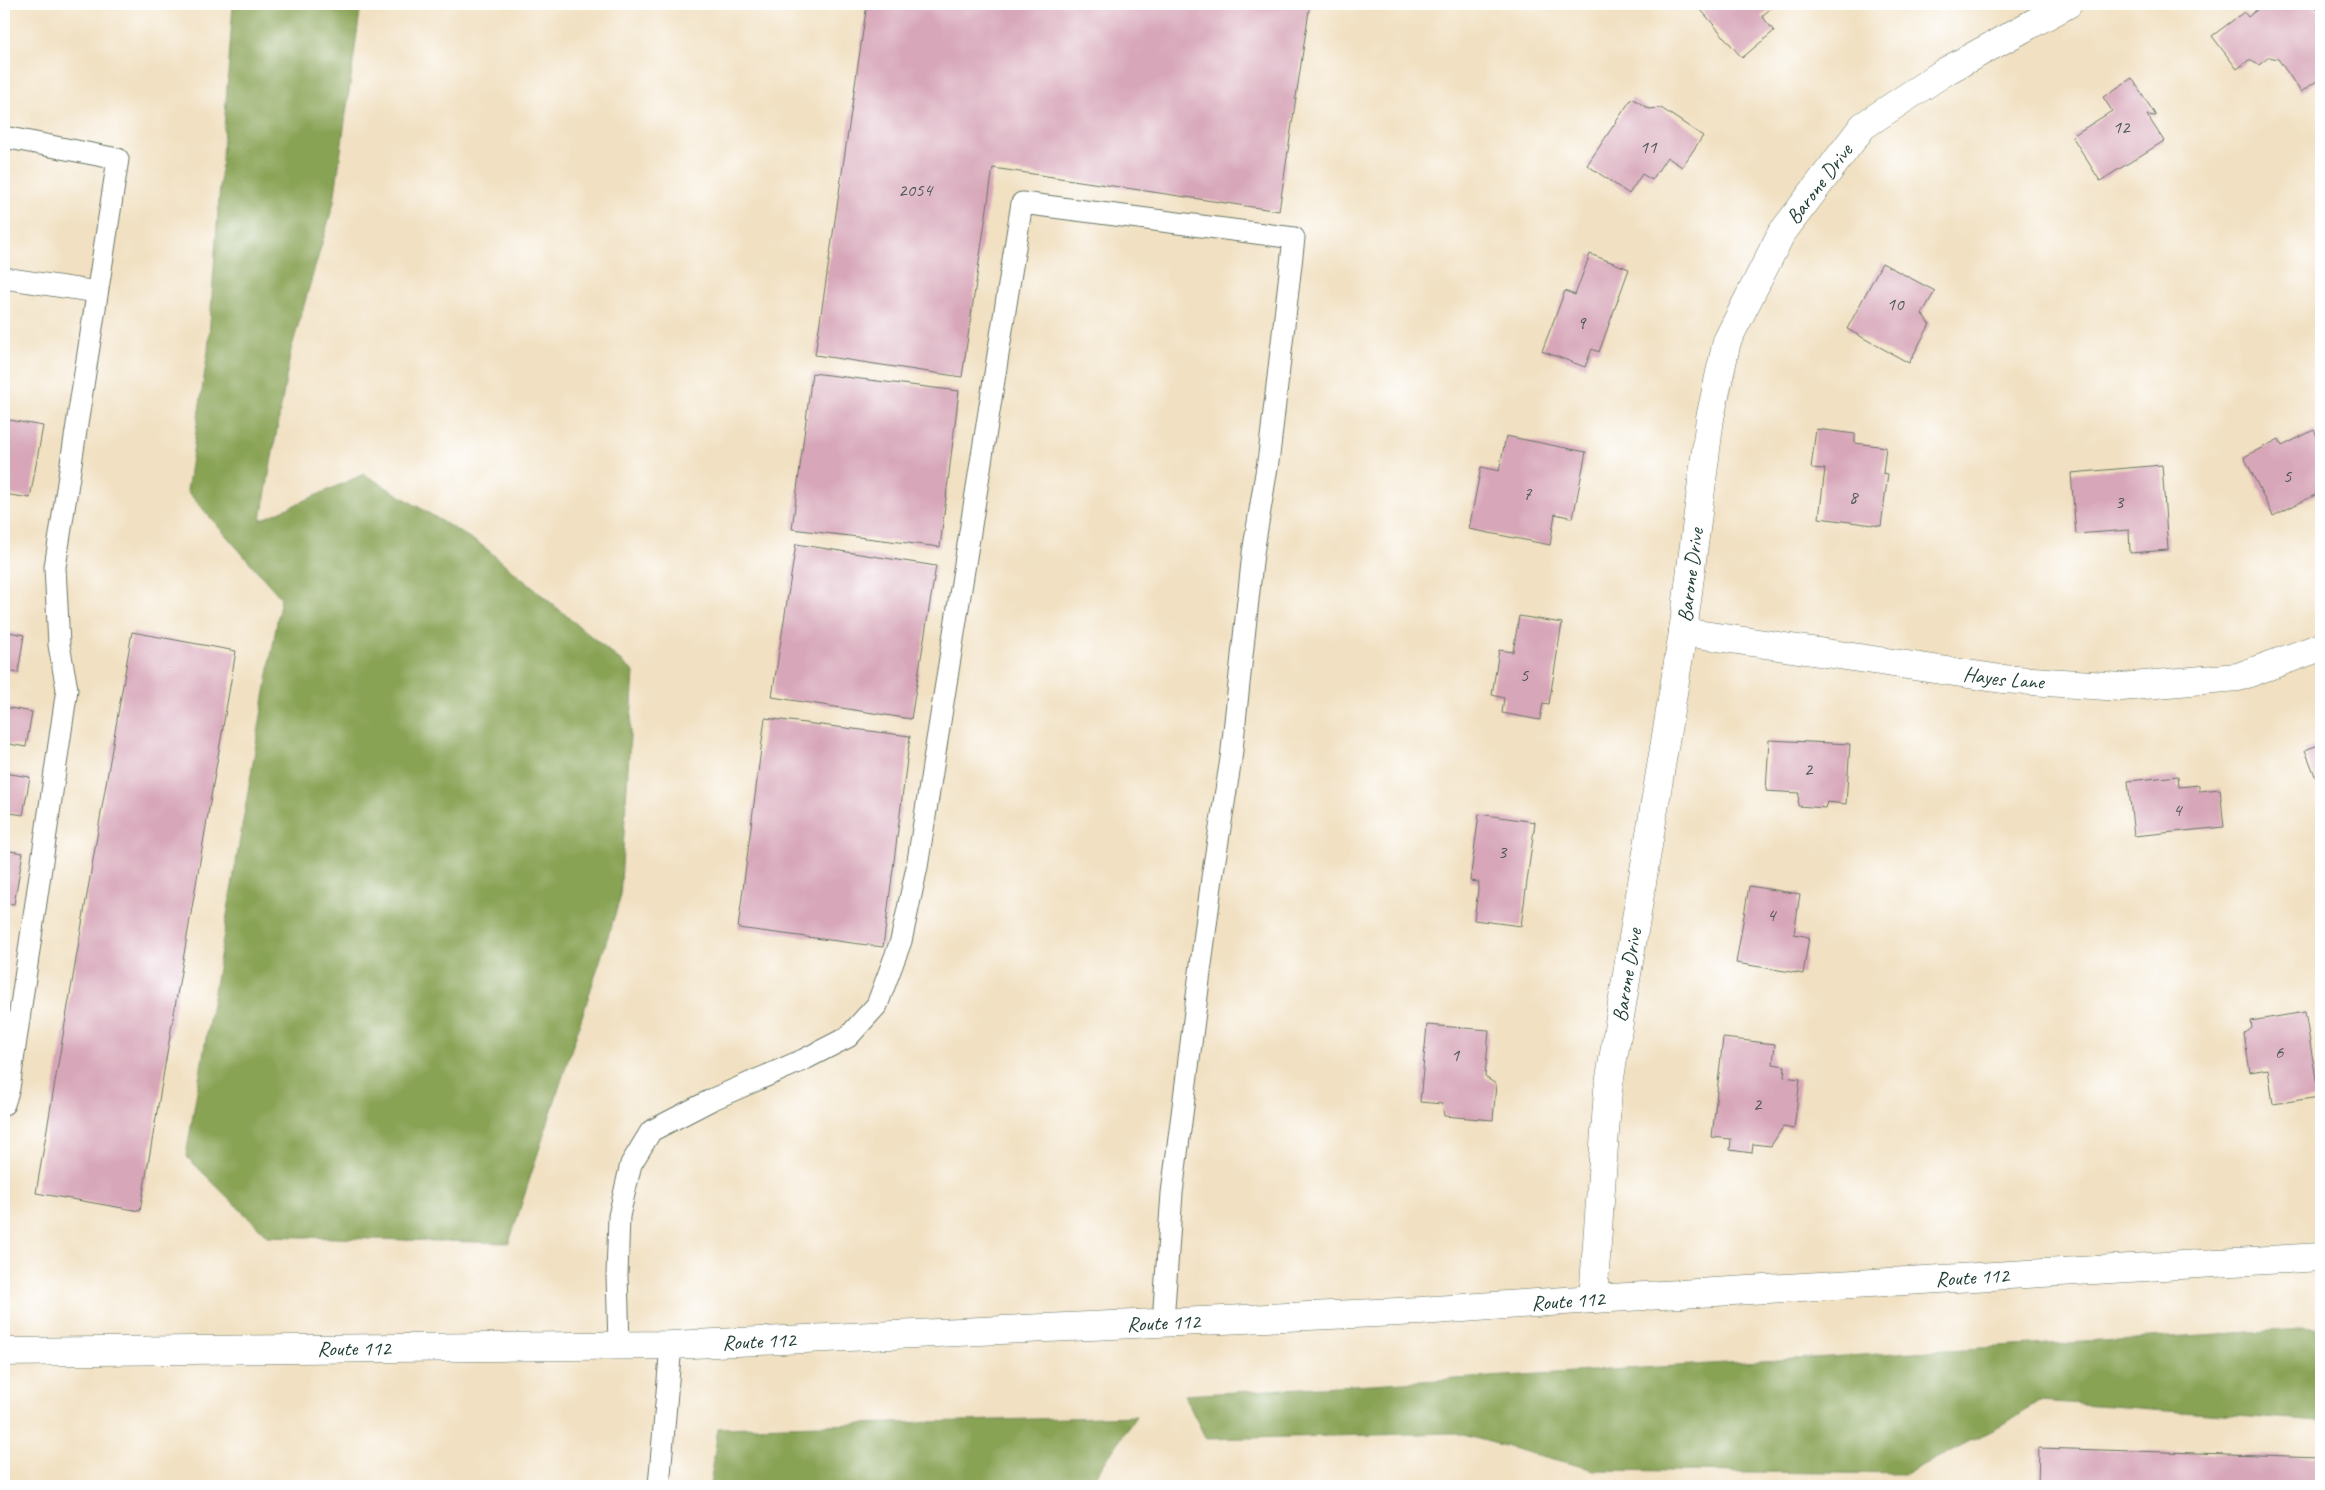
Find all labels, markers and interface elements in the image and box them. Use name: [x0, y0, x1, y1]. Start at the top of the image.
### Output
house number: 12: [2112, 115, 2131, 139]
house number: 11: [1639, 135, 1658, 159]
street label: Barone Drive: [1780, 138, 1859, 229]
house number: 2054: [898, 178, 935, 202]
house number: 10: [1886, 292, 1905, 316]
house number: 9: [1577, 311, 1587, 335]
house number: 5: [2283, 464, 2293, 488]
house number: 7: [1523, 482, 1533, 506]
house number: 8: [1849, 485, 1860, 509]
house number: 3: [2115, 490, 2125, 514]
street label: Barone Drive: [1671, 526, 1709, 623]
street label: Hayes Lane: [1962, 660, 2047, 695]
house number: 5: [1520, 663, 1530, 687]
house number: 2: [1804, 757, 1814, 781]
house number: 4: [2173, 798, 2184, 822]
house number: 3: [1498, 840, 1508, 864]
house number: 4: [1767, 903, 1778, 927]
street label: Barone Drive: [1606, 925, 1647, 1024]
house number: 6: [2275, 1040, 2285, 1064]
house number: 1: [1451, 1043, 1461, 1067]
house number: 2: [1753, 1092, 1763, 1116]
street label: Route 112: [1935, 1262, 2011, 1292]
street label: Route 112: [1530, 1285, 1607, 1316]
street label: Route 112: [1126, 1308, 1202, 1337]
street label: Route 112: [722, 1326, 798, 1356]
street label: Route 112: [317, 1335, 392, 1362]

